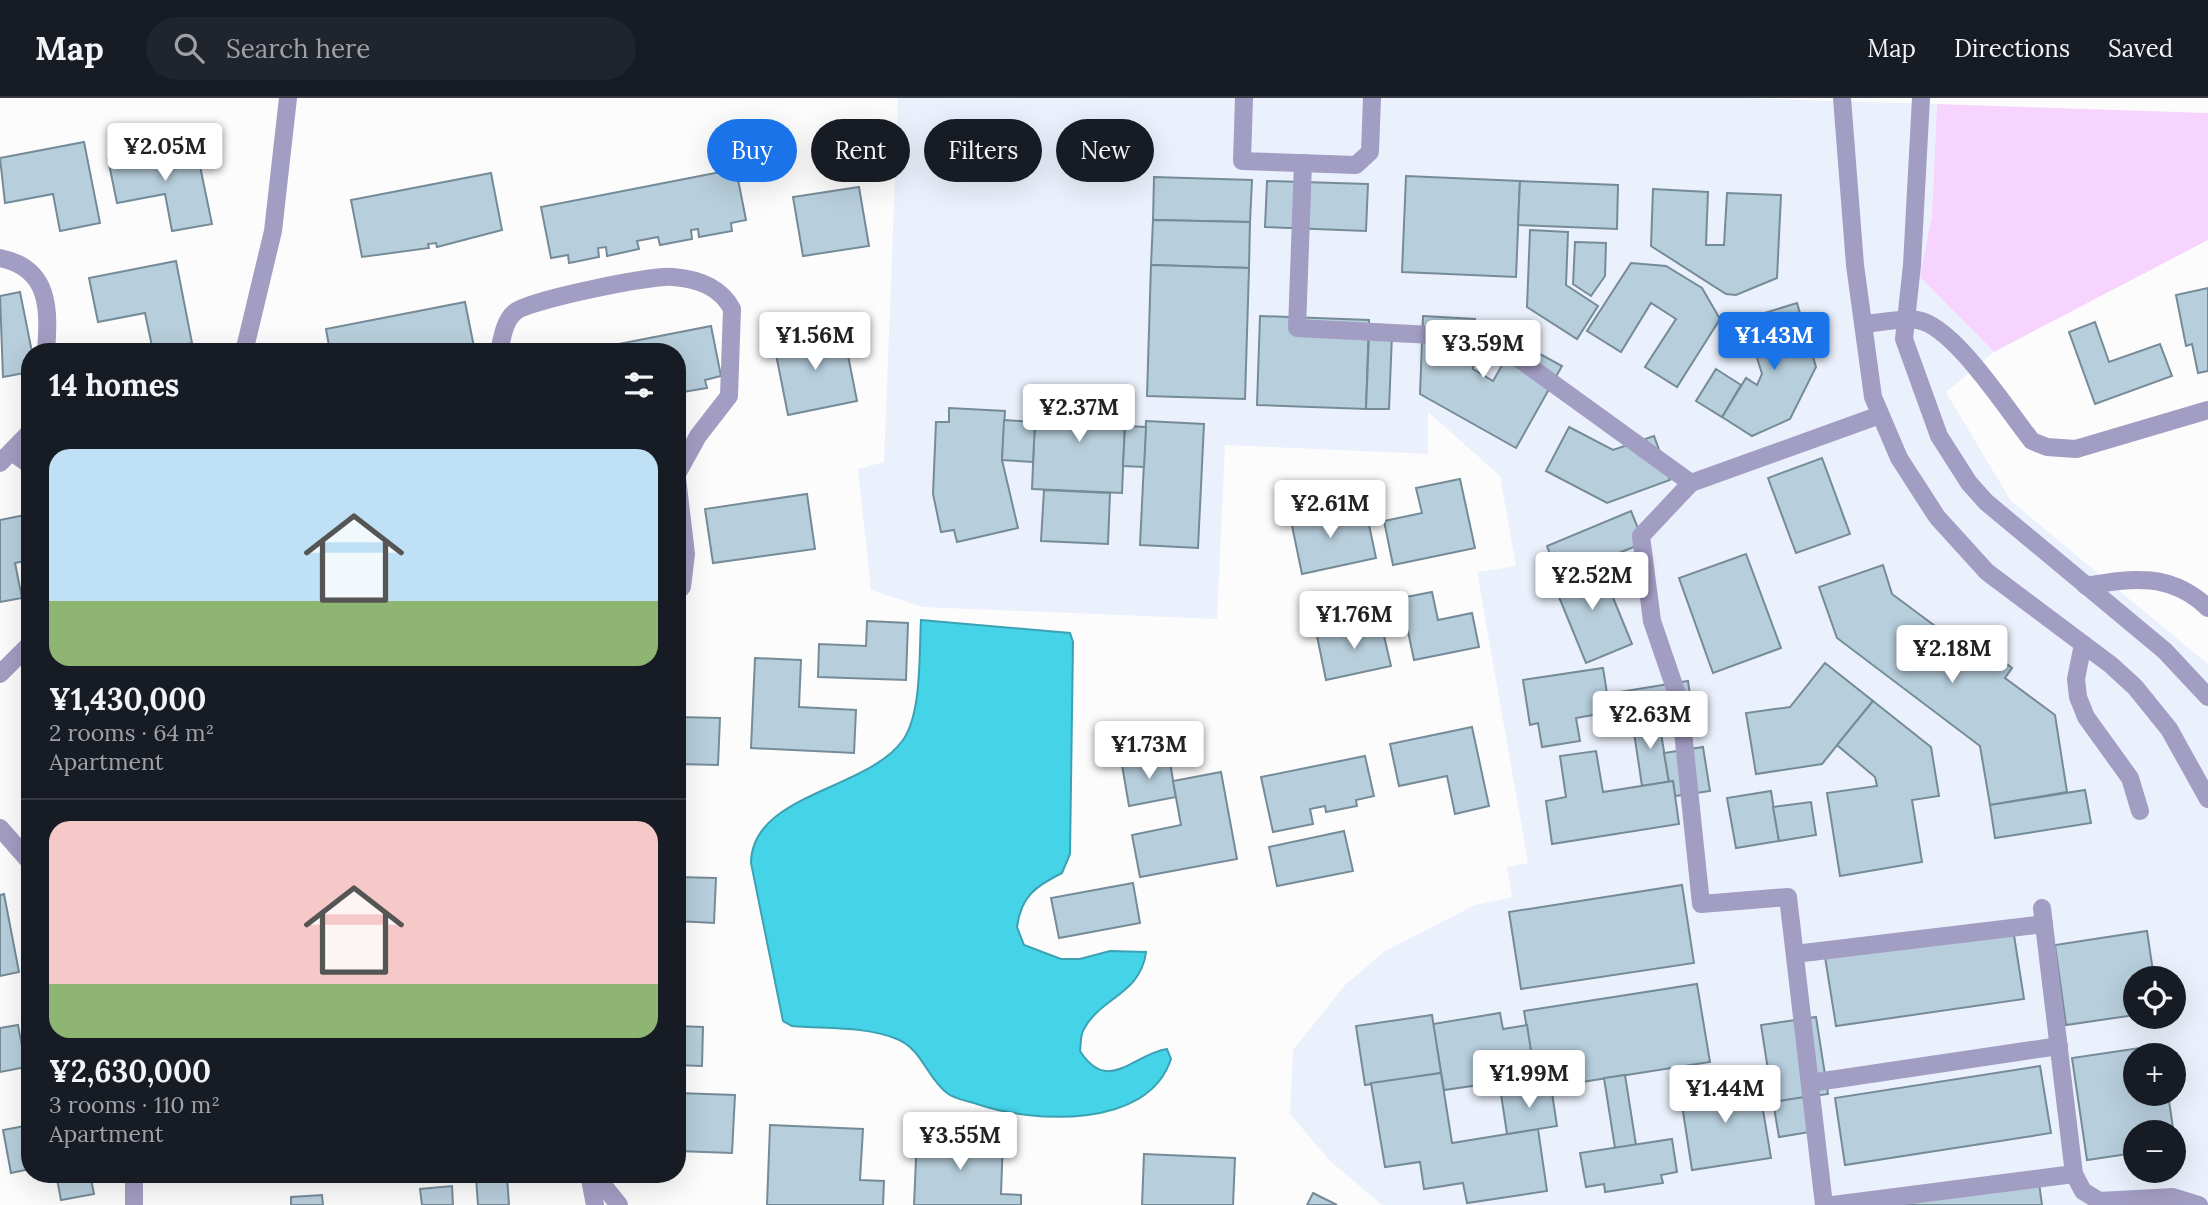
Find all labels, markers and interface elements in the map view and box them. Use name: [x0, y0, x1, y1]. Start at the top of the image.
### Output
search box: [146, 17, 636, 80]
text: Map: [35, 27, 104, 69]
icon: search: [170, 29, 208, 67]
text: Search here: [226, 32, 370, 65]
text: Map: [1867, 33, 1916, 64]
text: Directions: [1954, 33, 2070, 64]
text: Saved: [2108, 33, 2173, 64]
chip: Buy: [707, 119, 797, 182]
chip: Rent: [811, 119, 910, 182]
chip: Filters: [924, 119, 1042, 182]
chip: New: [1056, 119, 1154, 182]
pin: ¥2.05M: [108, 123, 222, 183]
text: ¥2.05M: [123, 131, 207, 160]
pin: ¥1.56M: [758, 313, 872, 372]
pin: ¥1.43M: [1717, 313, 1831, 372]
text: ¥1.56M: [775, 320, 855, 349]
pin: ¥3.59M: [1426, 320, 1540, 380]
text: ¥1.43M: [1734, 320, 1814, 349]
text: ¥3.59M: [1442, 328, 1524, 357]
text: 14 homes: [49, 366, 179, 404]
icon: filters: [620, 366, 658, 404]
pin: ¥2.37M: [1022, 384, 1136, 444]
text: ¥2.37M: [1039, 392, 1119, 421]
pin: ¥2.61M: [1273, 480, 1387, 540]
text: ¥2.61M: [1290, 488, 1370, 517]
icon: home: [291, 495, 417, 621]
pin: ¥2.52M: [1535, 552, 1649, 612]
text: ¥2.52M: [1551, 560, 1633, 589]
pin: ¥1.76M: [1297, 592, 1411, 651]
text: ¥1.76M: [1315, 599, 1393, 628]
pin: ¥2.18M: [1895, 626, 2009, 685]
text: ¥2.18M: [1912, 633, 1992, 662]
text: ¥1,430,000: [49, 680, 206, 718]
pin: ¥2.63M: [1593, 692, 1707, 751]
text: ¥2.63M: [1609, 699, 1691, 728]
text: 2 rooms · 64 m²: [49, 718, 214, 747]
pin: ¥1.73M: [1092, 722, 1206, 781]
text: ¥1.73M: [1111, 729, 1187, 758]
text: Apartment: [49, 747, 164, 776]
icon: home: [291, 867, 417, 993]
map controls: [2123, 966, 2186, 1183]
button: locate: [2123, 966, 2186, 1029]
button: +: [2123, 1043, 2186, 1106]
pin: ¥1.99M: [1472, 1051, 1586, 1110]
text: ¥2,630,000: [49, 1052, 211, 1090]
text: ¥1.99M: [1489, 1058, 1569, 1087]
pin: ¥1.44M: [1668, 1066, 1782, 1125]
text: ¥1.44M: [1685, 1073, 1765, 1102]
text: 3 rooms · 110 m²: [49, 1090, 220, 1119]
pin: ¥3.55M: [903, 1112, 1017, 1172]
text: Apartment: [49, 1119, 164, 1148]
text: ¥3.55M: [919, 1120, 1001, 1149]
button: −: [2123, 1120, 2186, 1183]

